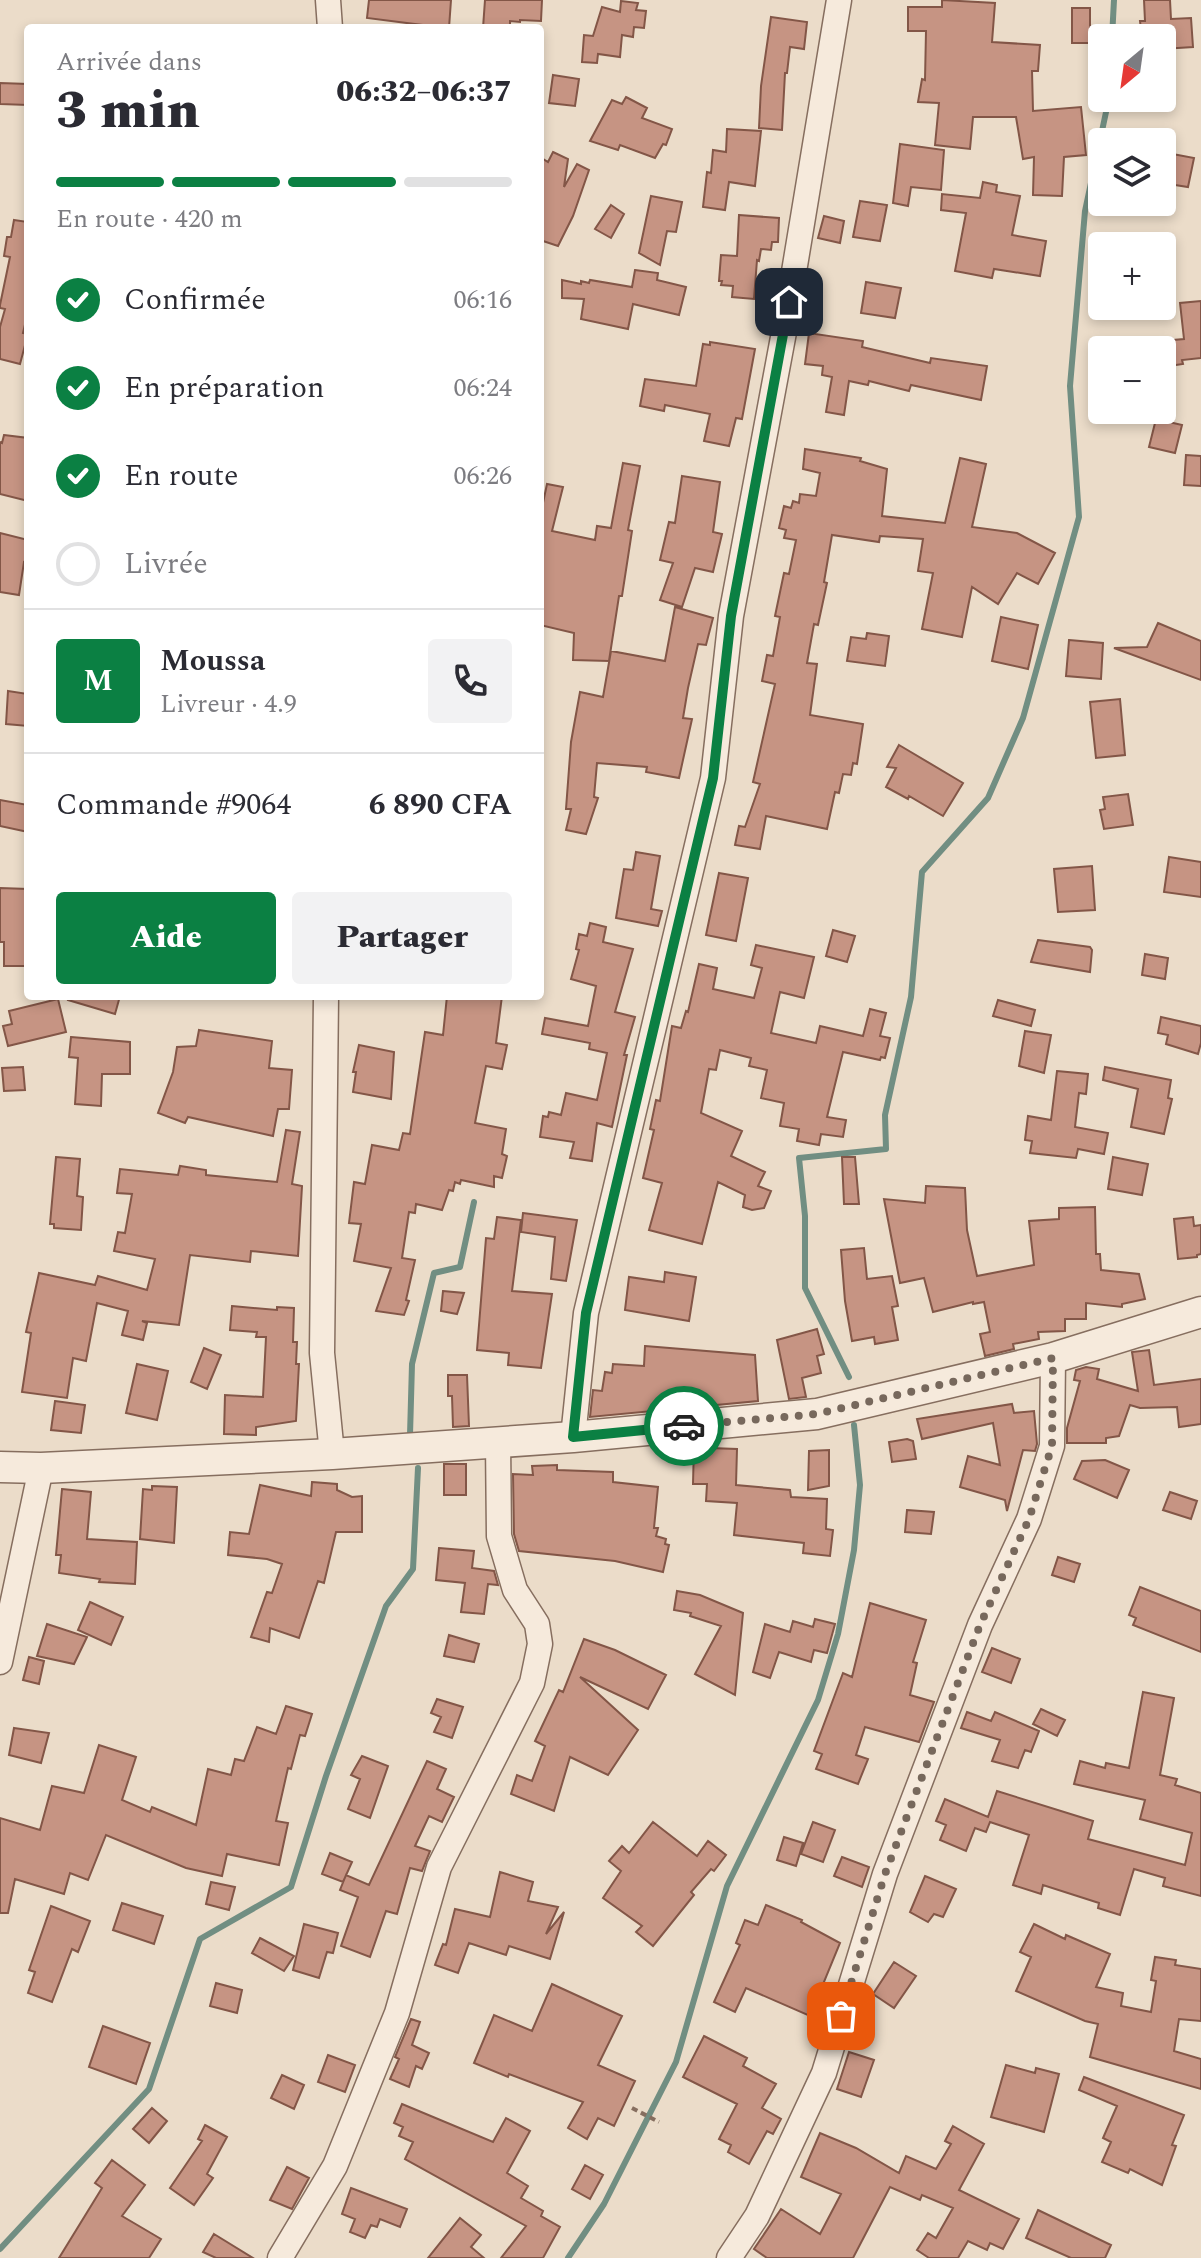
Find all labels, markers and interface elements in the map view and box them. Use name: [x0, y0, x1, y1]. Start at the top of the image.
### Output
north arrow: [1088, 24, 1176, 112]
map controls: [1088, 24, 1176, 424]
text: Arrivée dans: [56, 42, 202, 82]
text: 06:32–06:37: [336, 69, 512, 115]
text: 3 min: [56, 72, 200, 151]
button: layers: [1088, 128, 1176, 216]
text: En route · 420 m: [56, 199, 243, 239]
button: +: [1088, 232, 1176, 320]
pin: [755, 268, 823, 336]
text: Confirmée: [124, 277, 266, 323]
icon: check: [56, 278, 100, 322]
text: 06:16: [453, 280, 512, 320]
icon: home: [767, 280, 811, 324]
button: −: [1088, 336, 1176, 424]
text: En préparation: [124, 365, 324, 411]
icon: check: [56, 366, 100, 410]
text: 06:24: [453, 368, 512, 408]
text: En route: [124, 453, 239, 499]
icon: check: [56, 454, 100, 498]
text: 06:26: [453, 456, 512, 496]
text: Livrée: [124, 541, 208, 587]
text: Moussa: [160, 638, 265, 684]
button: phone: [428, 639, 512, 723]
text: M: [83, 658, 113, 704]
text: Livreur · 4.9: [160, 684, 297, 724]
text: Commande #9064: [56, 782, 291, 828]
text: 6 890 CFA: [369, 782, 512, 828]
button: Aide: [56, 892, 276, 984]
button: Partager: [292, 892, 512, 984]
courier: [644, 1386, 724, 1466]
icon: car: [662, 1404, 706, 1448]
pin: [807, 1982, 875, 2050]
icon: bag: [819, 1994, 863, 2038]

